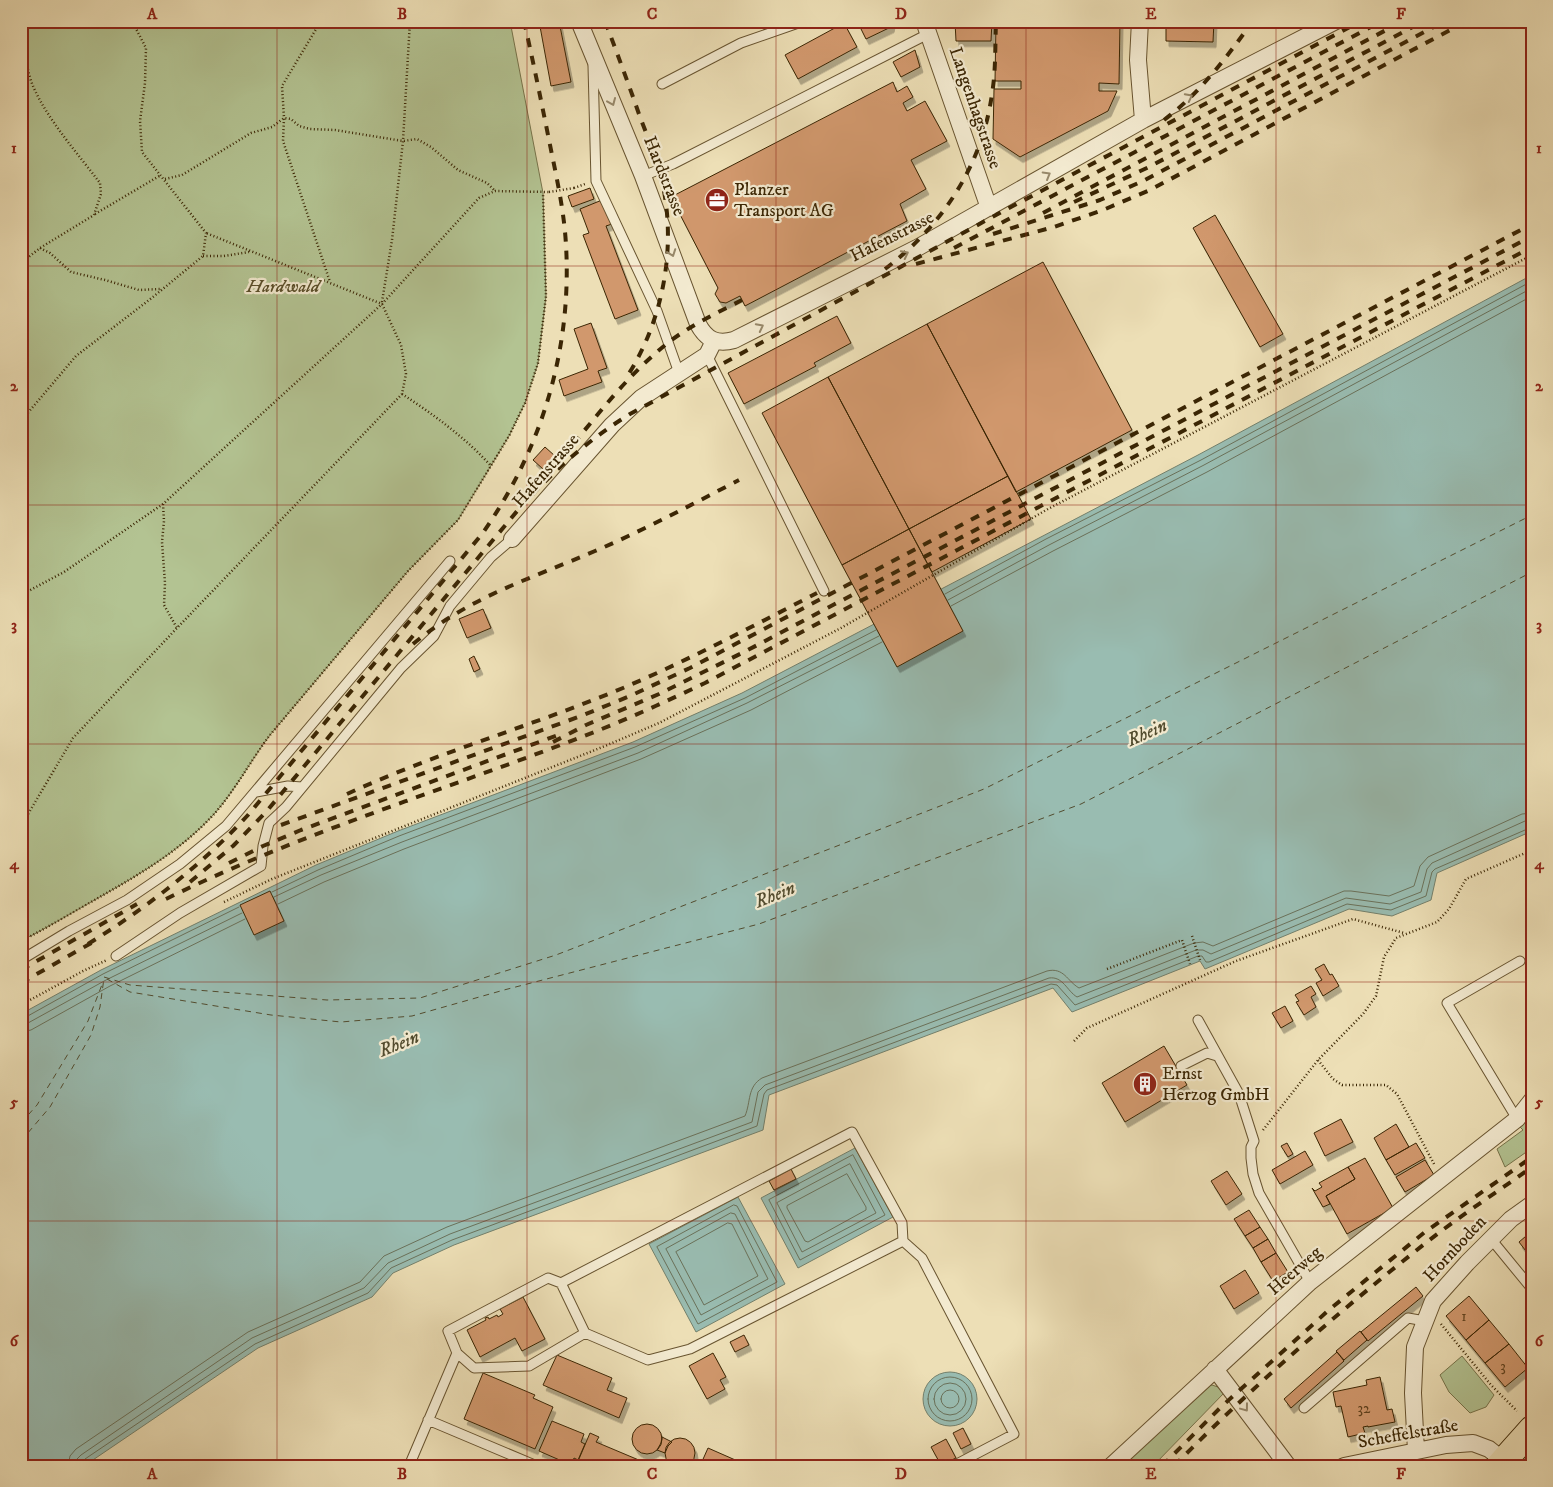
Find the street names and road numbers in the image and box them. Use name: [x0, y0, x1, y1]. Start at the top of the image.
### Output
street label: Langenhagstrasse: [944, 44, 1006, 172]
street label: Hardstrasse: [638, 133, 690, 219]
street label: Hafenstrasse: [847, 207, 937, 267]
street label: Hafenstrasse: [508, 429, 584, 513]
street label: Hornboden: [1419, 1211, 1492, 1287]
street label: Heerweg: [1264, 1241, 1327, 1300]
street label: Scheffelstraße: [1356, 1414, 1460, 1454]

